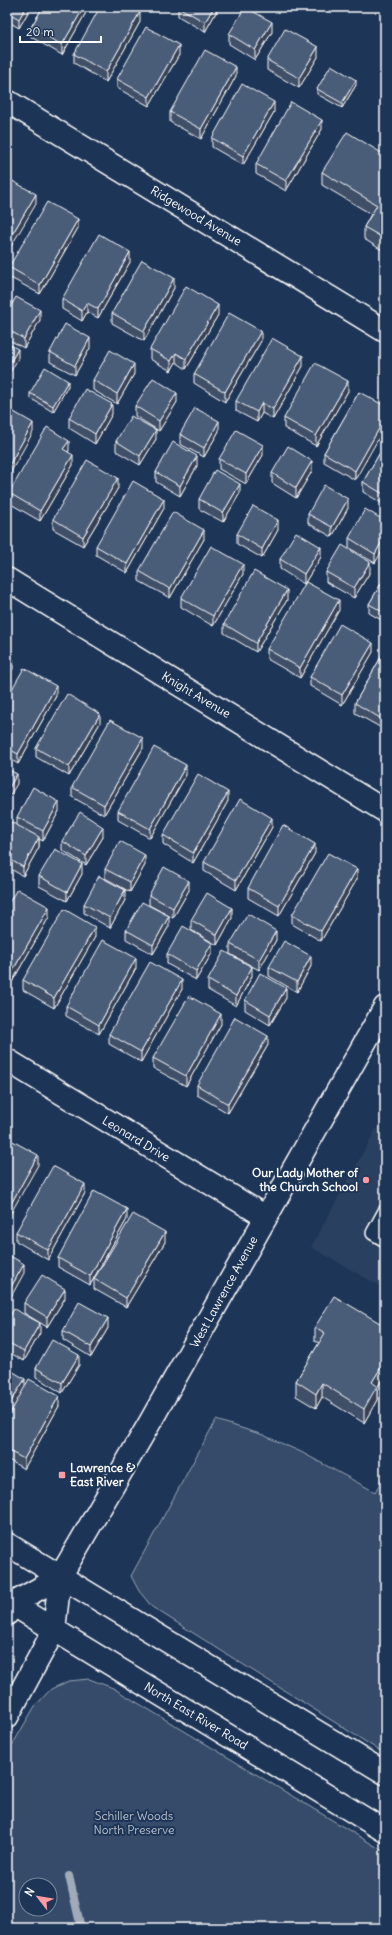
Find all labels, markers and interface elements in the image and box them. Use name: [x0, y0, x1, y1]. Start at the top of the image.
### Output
scale bar: [20, 18, 101, 44]
text: 20 m: [26, 24, 54, 39]
street label: Ridgewood Avenue: [148, 182, 245, 249]
street label: Knight Avenue: [159, 668, 233, 721]
street label: Leonard Drive: [100, 1113, 173, 1165]
place label: Our Lady Mother of the Church School: [252, 1165, 359, 1194]
marker: Our Lady Mother of the Church School: [361, 1175, 371, 1185]
street label: West Lawrence Avenue: [187, 1233, 261, 1350]
place label: Lawrence & East River: [70, 1460, 136, 1489]
marker: Lawrence & East River: [57, 1470, 67, 1480]
street label: North East River Road: [142, 1679, 251, 1752]
park label: Schiller Woods North Preserve: [94, 1808, 174, 1837]
north arrow: [18, 1877, 58, 1917]
text: N: [21, 1885, 37, 1899]

